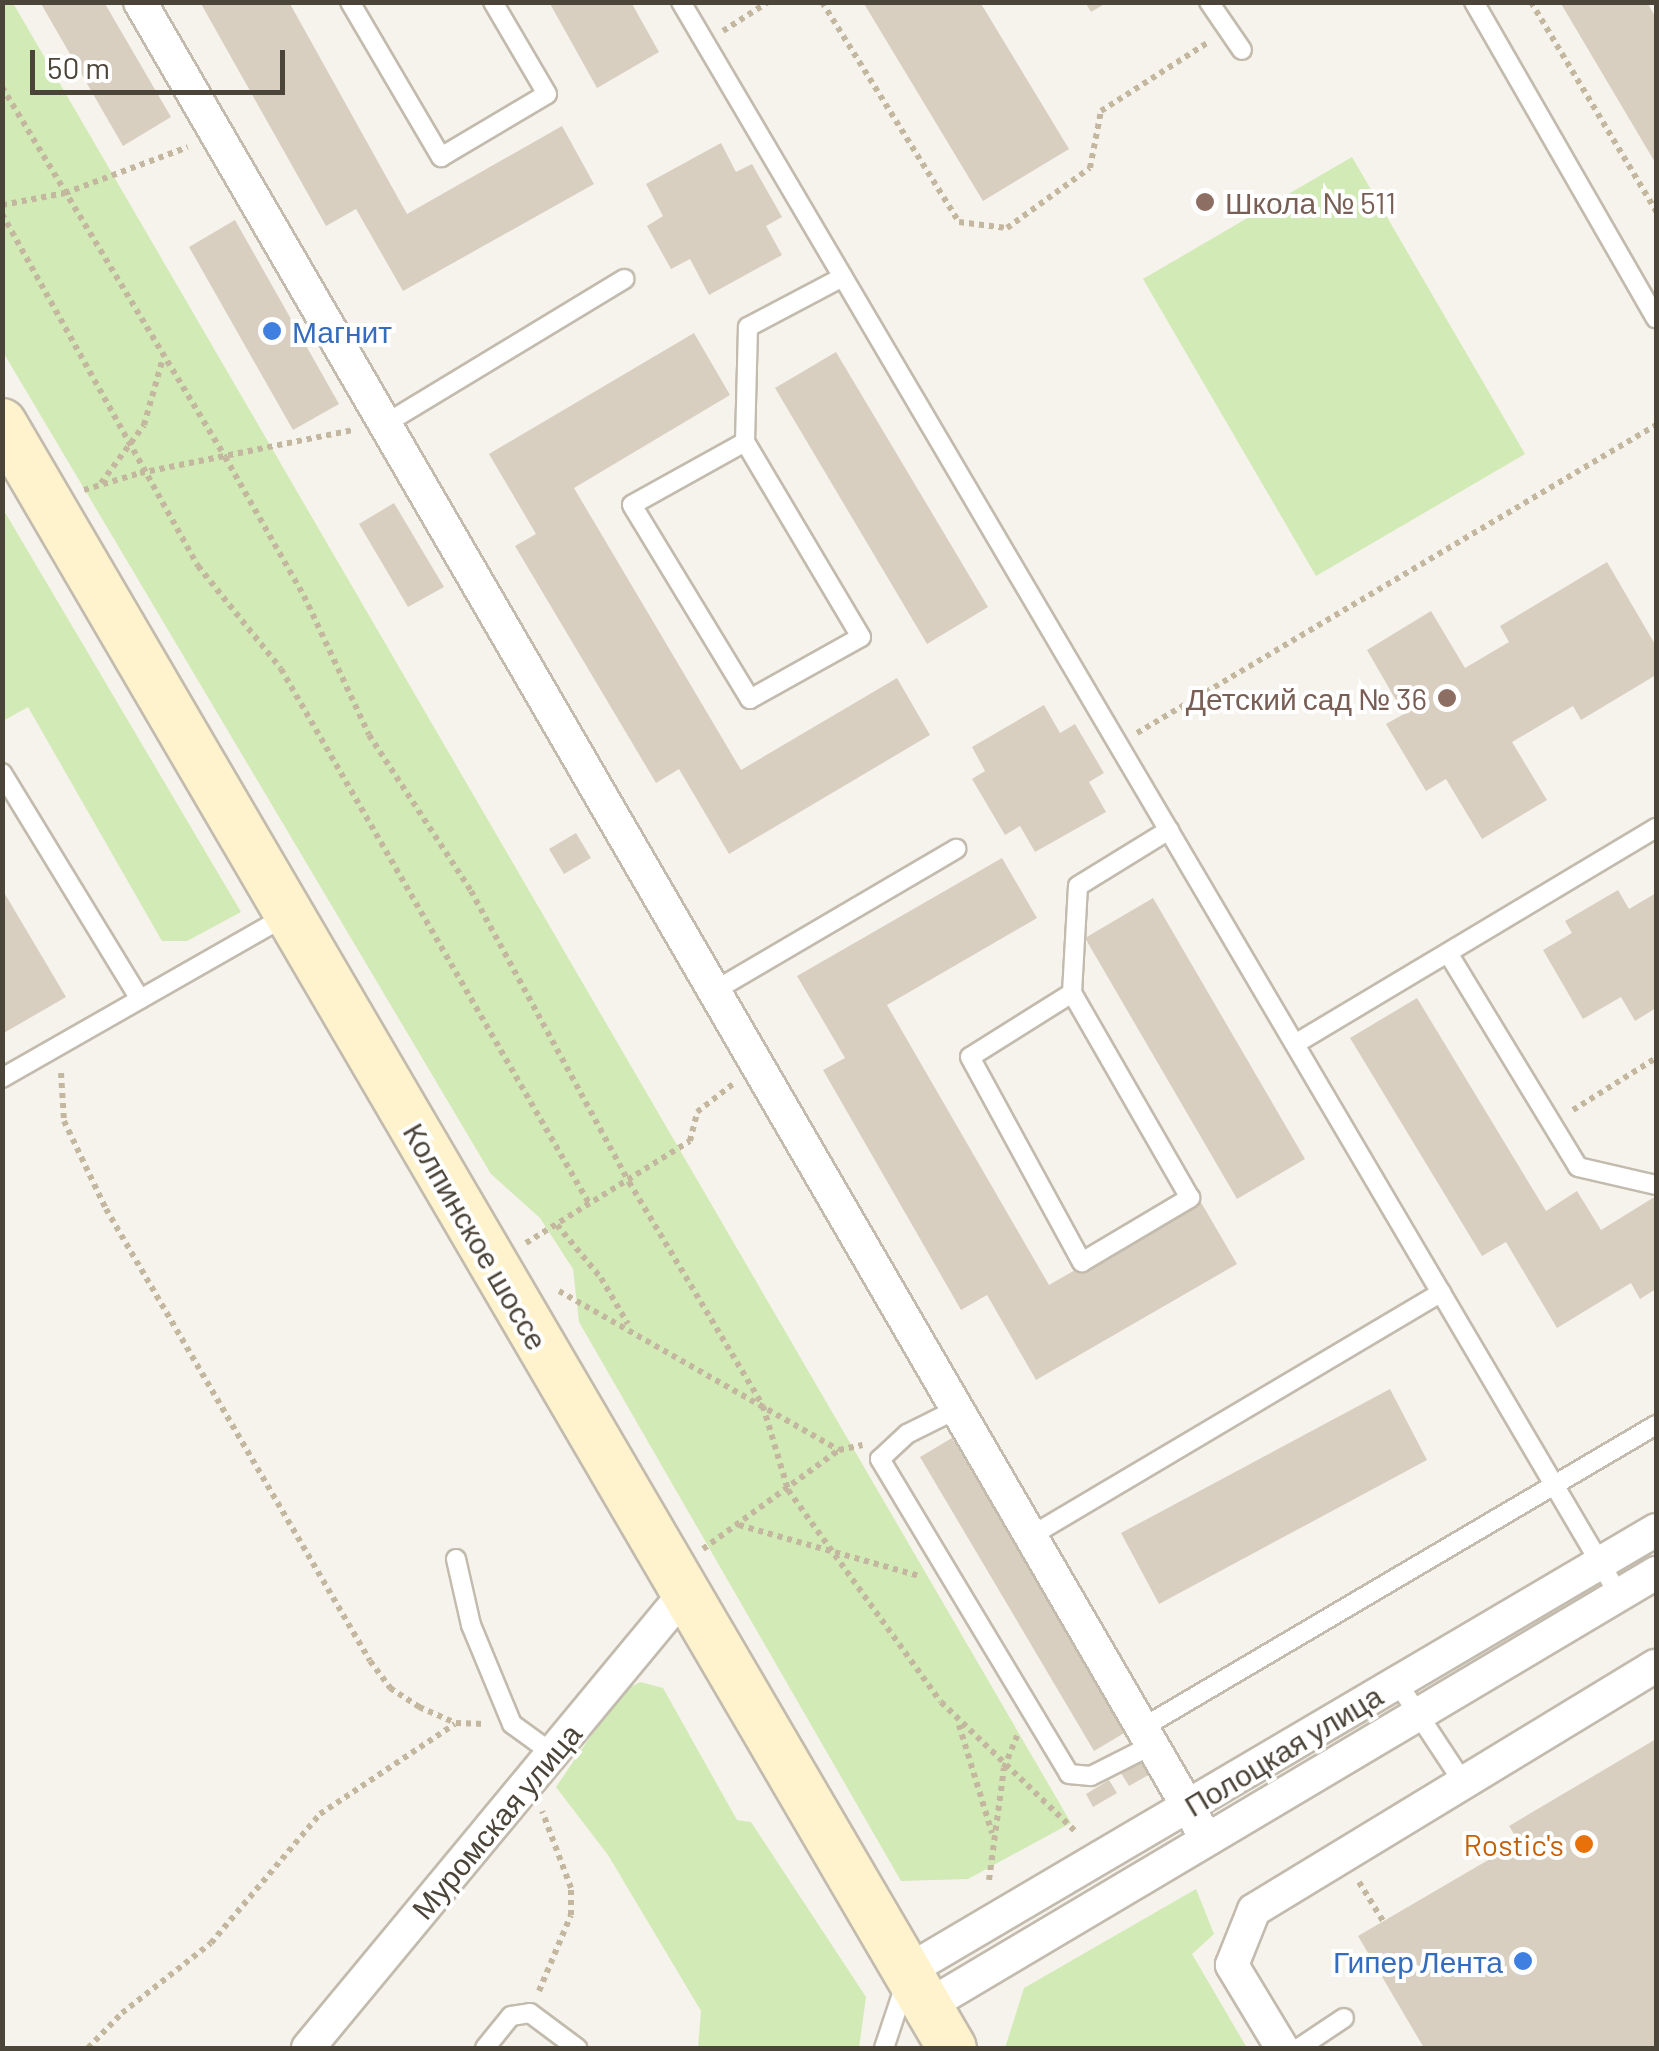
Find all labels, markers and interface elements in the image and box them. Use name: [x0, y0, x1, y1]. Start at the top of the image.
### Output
scale bar: [35, 30, 290, 92]
text: 50 m: [47, 49, 110, 85]
place label: Школа № 511: [1225, 184, 1396, 220]
marker: Школа № 511: [1194, 191, 1216, 213]
place label: Магнит: [292, 313, 392, 349]
marker: Магнит: [261, 320, 283, 342]
place label: Детский сад № 36: [1186, 680, 1427, 716]
marker: Детский сад № 36: [1436, 687, 1458, 709]
street label: Колпинское шоссе: [396, 1116, 556, 1356]
street label: Полоцкая улица: [1178, 1677, 1388, 1823]
street label: Муромская улица: [404, 1716, 588, 1926]
place label: Rostic's: [1464, 1826, 1564, 1862]
marker: Rostic's: [1573, 1833, 1595, 1855]
place label: Гипер Лента: [1333, 1943, 1503, 1979]
marker: Гипер Лента: [1512, 1950, 1534, 1972]

